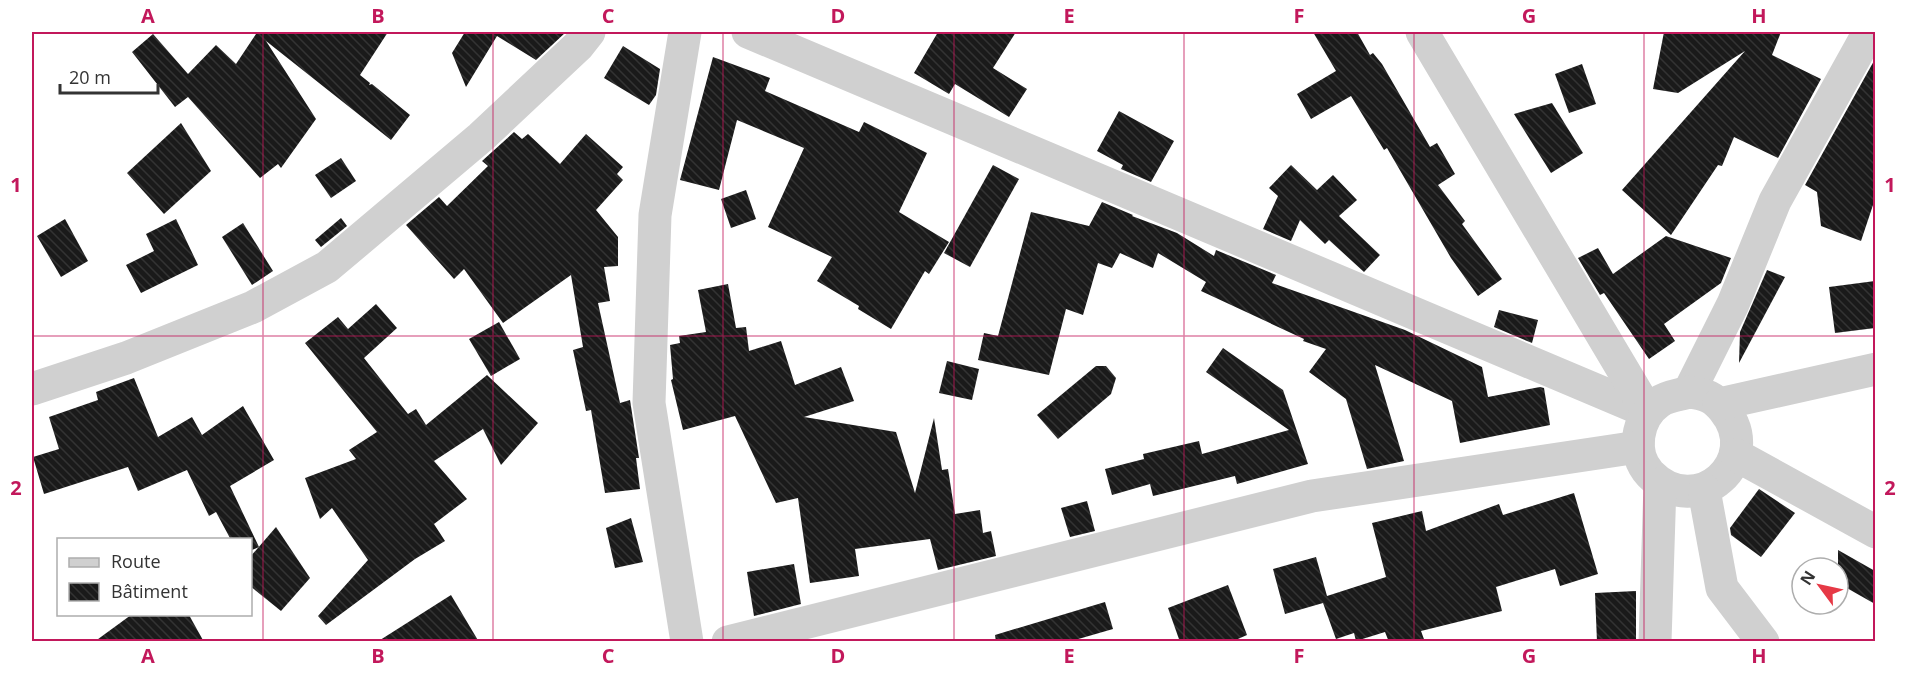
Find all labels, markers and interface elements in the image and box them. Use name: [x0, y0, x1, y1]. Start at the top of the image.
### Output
text: A: [141, 2, 155, 29]
text: B: [371, 2, 385, 29]
text: C: [602, 2, 615, 29]
text: D: [831, 2, 845, 29]
text: E: [1063, 2, 1075, 29]
text: F: [1294, 2, 1304, 29]
text: G: [1522, 2, 1536, 29]
text: H: [1751, 2, 1767, 29]
scale bar: [60, 57, 158, 95]
text: 20 m: [69, 65, 111, 89]
text: 1: [10, 171, 22, 198]
text: 1: [1884, 171, 1896, 198]
text: 2: [10, 474, 22, 501]
text: 2: [1884, 474, 1896, 501]
legend: [57, 538, 252, 616]
text: Route: [111, 549, 161, 573]
north arrow: [1790, 556, 1850, 616]
text: N: [1795, 566, 1820, 589]
text: Bâtiment: [111, 579, 188, 603]
text: A: [141, 642, 155, 669]
text: B: [371, 642, 385, 669]
text: C: [602, 642, 615, 669]
text: D: [831, 642, 845, 669]
text: E: [1063, 642, 1075, 669]
text: F: [1294, 642, 1304, 669]
text: G: [1522, 642, 1536, 669]
text: H: [1751, 642, 1767, 669]

